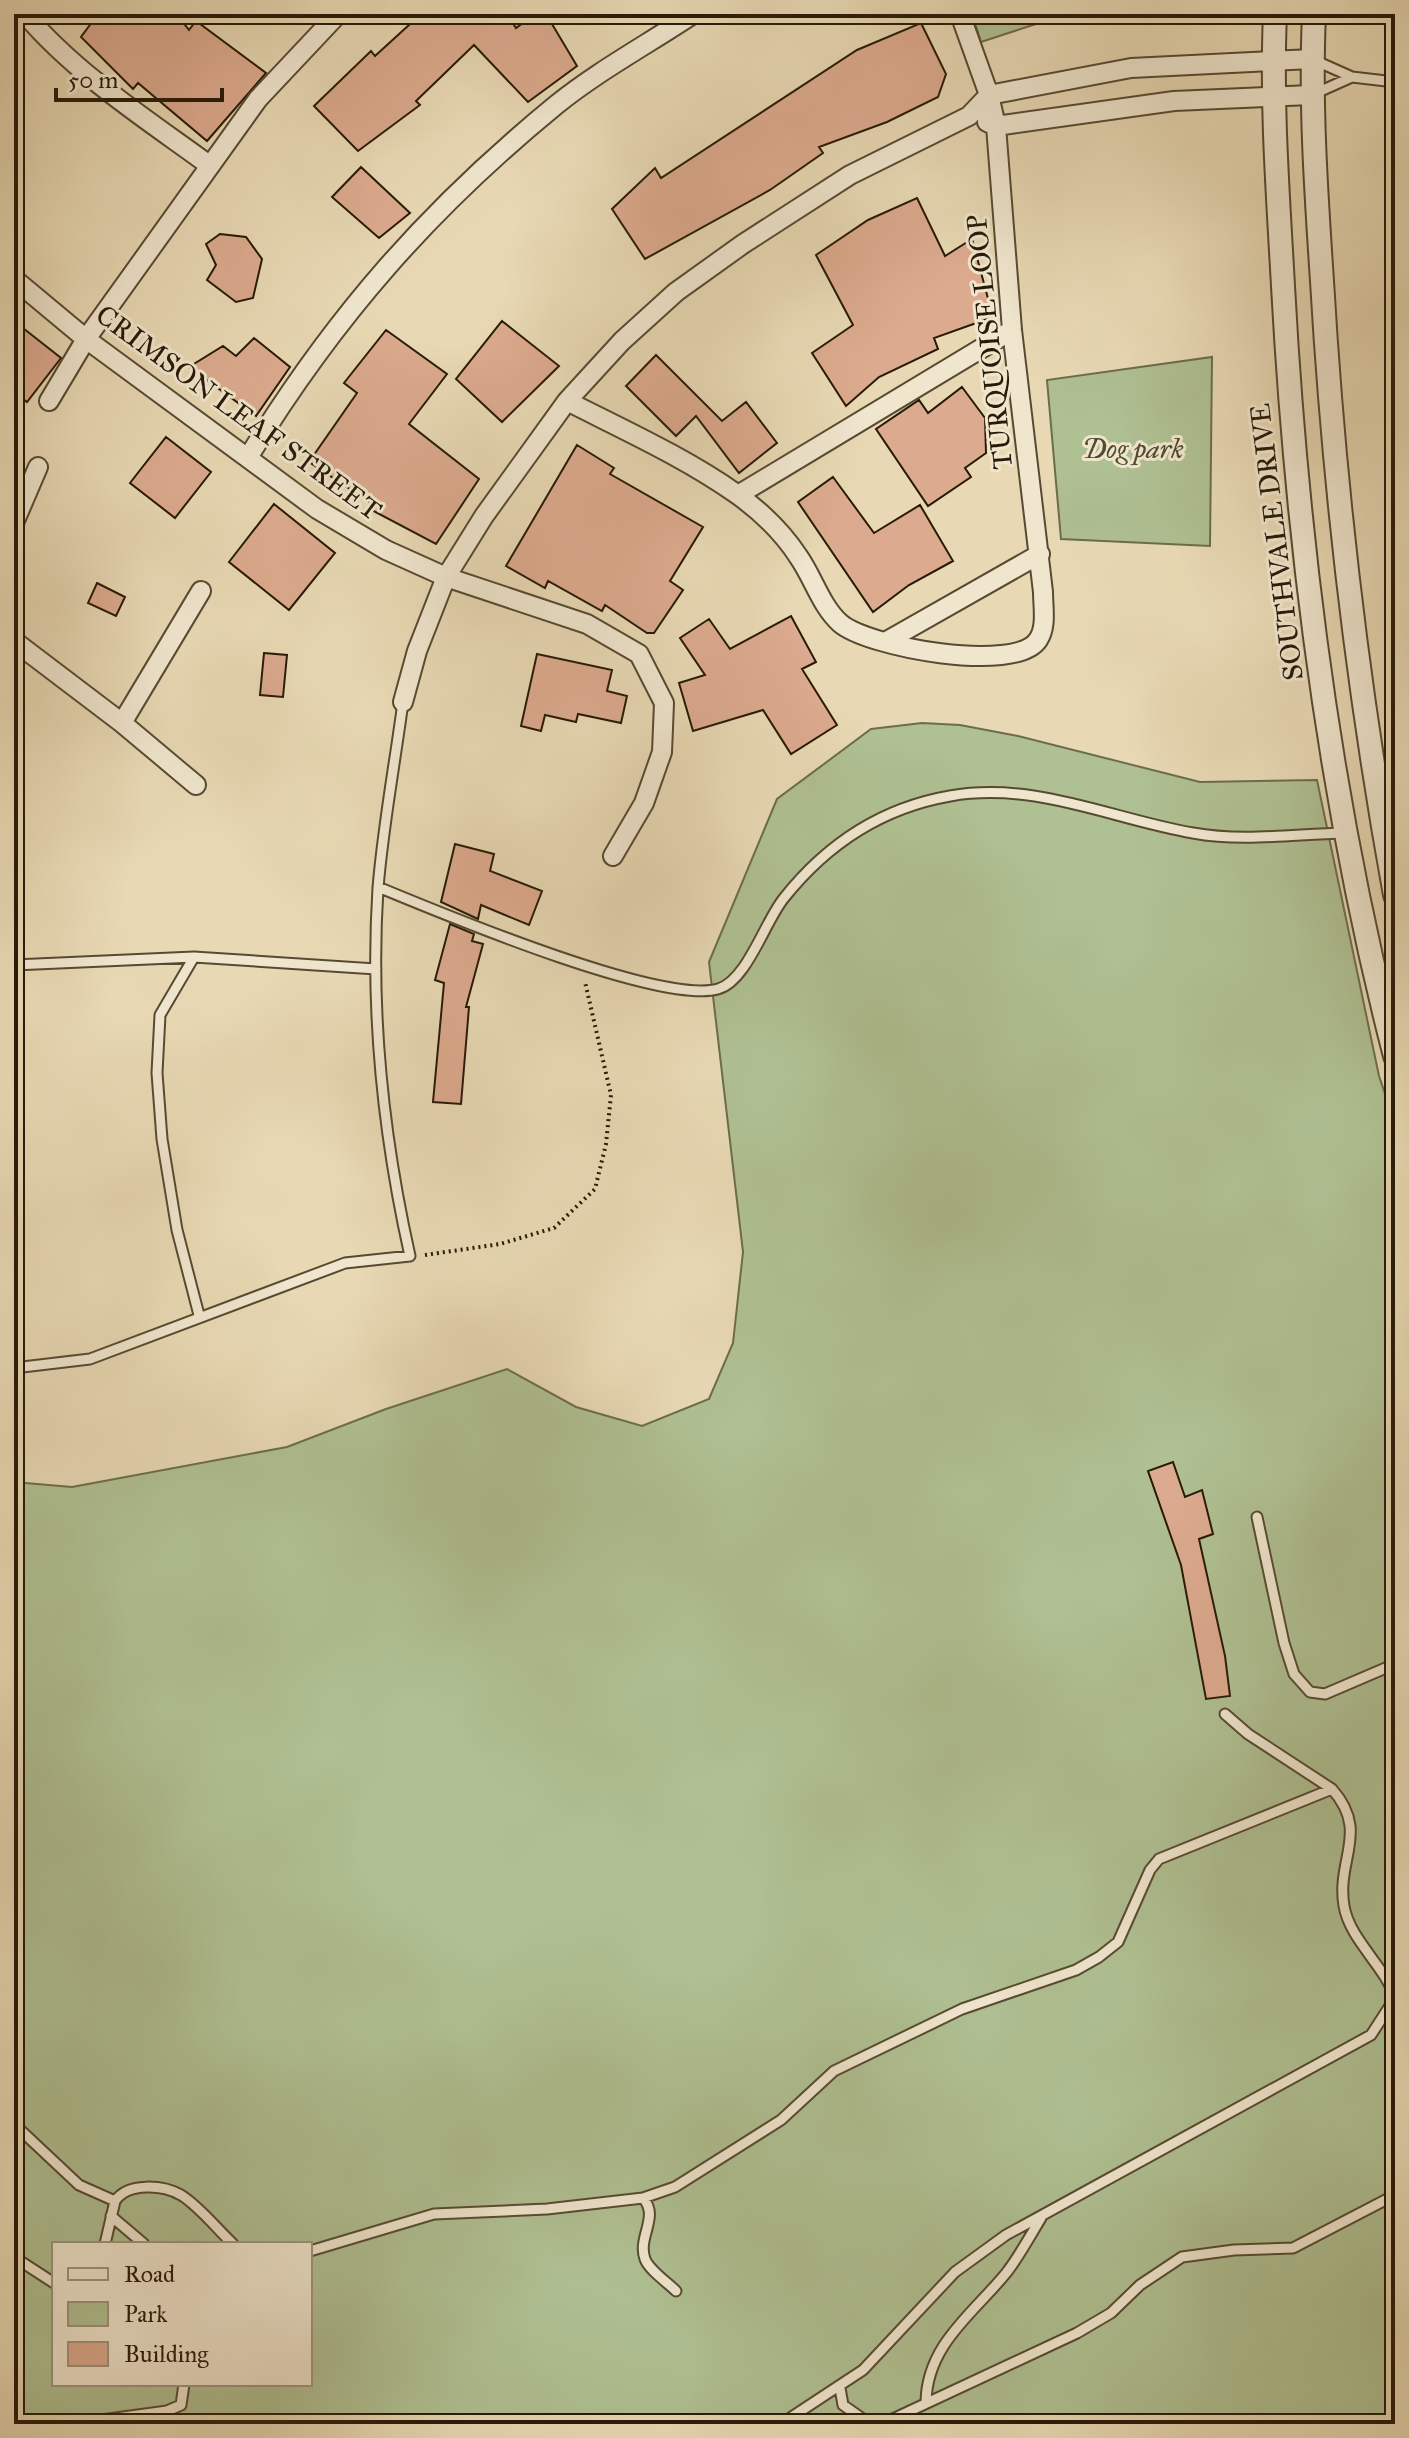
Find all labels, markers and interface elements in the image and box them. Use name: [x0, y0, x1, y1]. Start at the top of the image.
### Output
scale bar: [56, 52, 222, 102]
text: 50 m: [68, 65, 118, 95]
street label: TURQUOISE LOOP: [959, 213, 1020, 471]
street label: CRIMSON LEAF STREET: [89, 297, 388, 528]
street label: SOUTHVALE DRIVE: [1242, 401, 1311, 683]
park label: Dog park: [1082, 431, 1184, 466]
legend: [52, 2242, 312, 2386]
text: Road: [124, 2259, 175, 2289]
text: Park: [124, 2299, 168, 2329]
text: Building: [124, 2339, 209, 2369]

